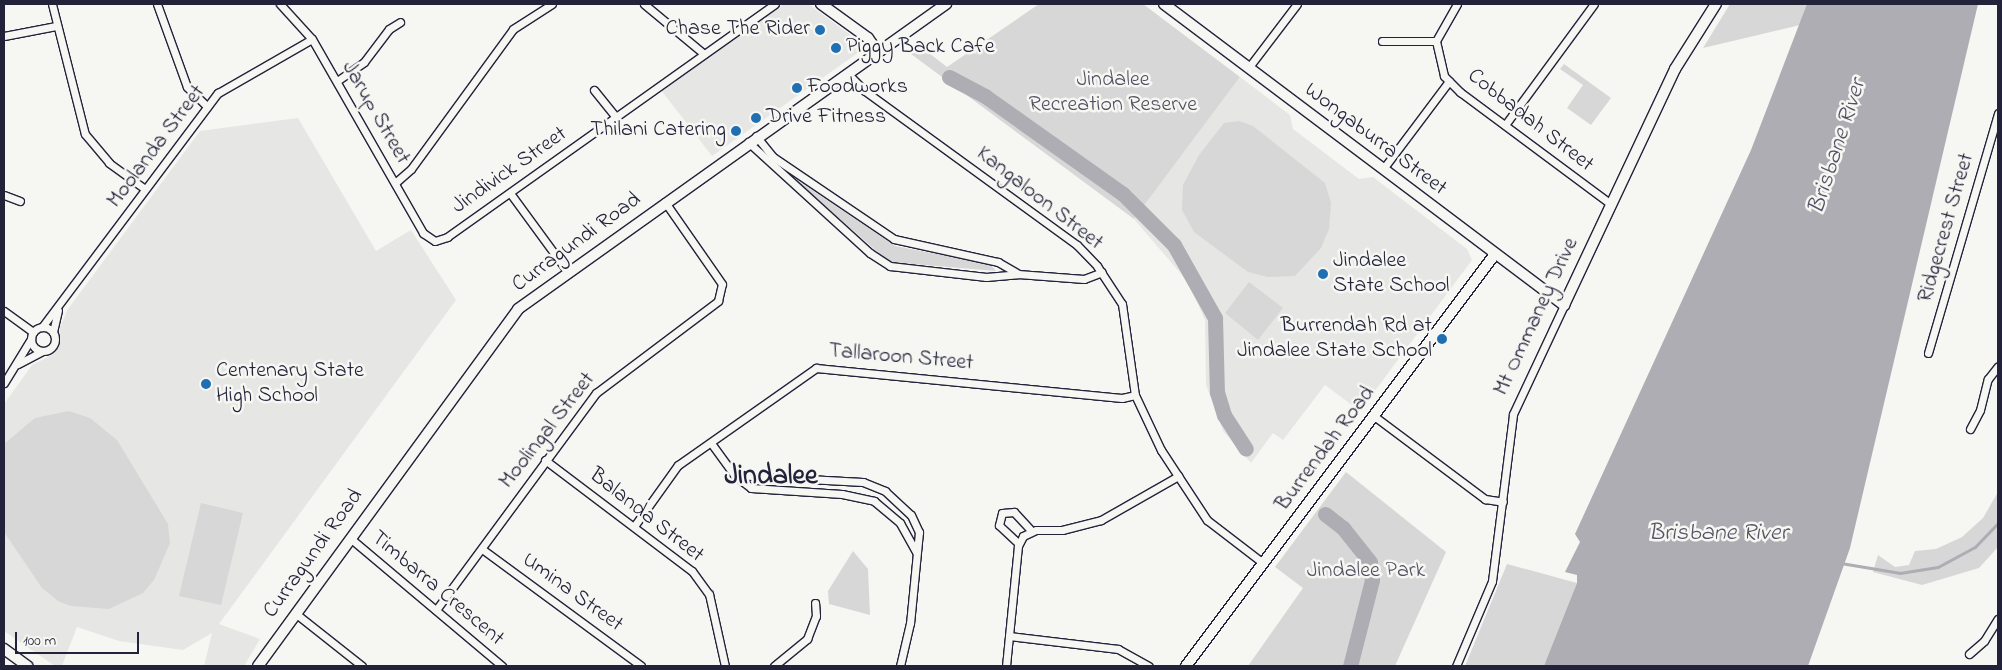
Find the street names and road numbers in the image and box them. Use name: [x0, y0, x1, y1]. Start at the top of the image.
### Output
street label: Jarup Street: [335, 57, 415, 169]
street label: Cobbadah Street: [1462, 64, 1598, 178]
street label: Wongaburra Street: [1298, 78, 1452, 202]
street label: Moolanda Street: [102, 80, 212, 214]
street label: Jindivick Street: [447, 122, 573, 220]
street label: Kangaloon Street: [970, 141, 1108, 257]
street label: Ridgecrest Street: [1913, 150, 1981, 306]
street label: Curragundi Road: [507, 187, 647, 299]
street label: Mt Ommaney Drive: [1489, 234, 1585, 400]
street label: Tallaroon Street: [828, 339, 974, 377]
street label: Moolingal Street: [494, 368, 602, 494]
street label: Burrendah Road: [1270, 381, 1382, 517]
street label: Balanda Street: [583, 463, 709, 569]
street label: Curragundi Road: [258, 484, 370, 624]
street label: Timbarra Crescent: [365, 526, 509, 652]
street label: Umina Street: [516, 547, 628, 639]

